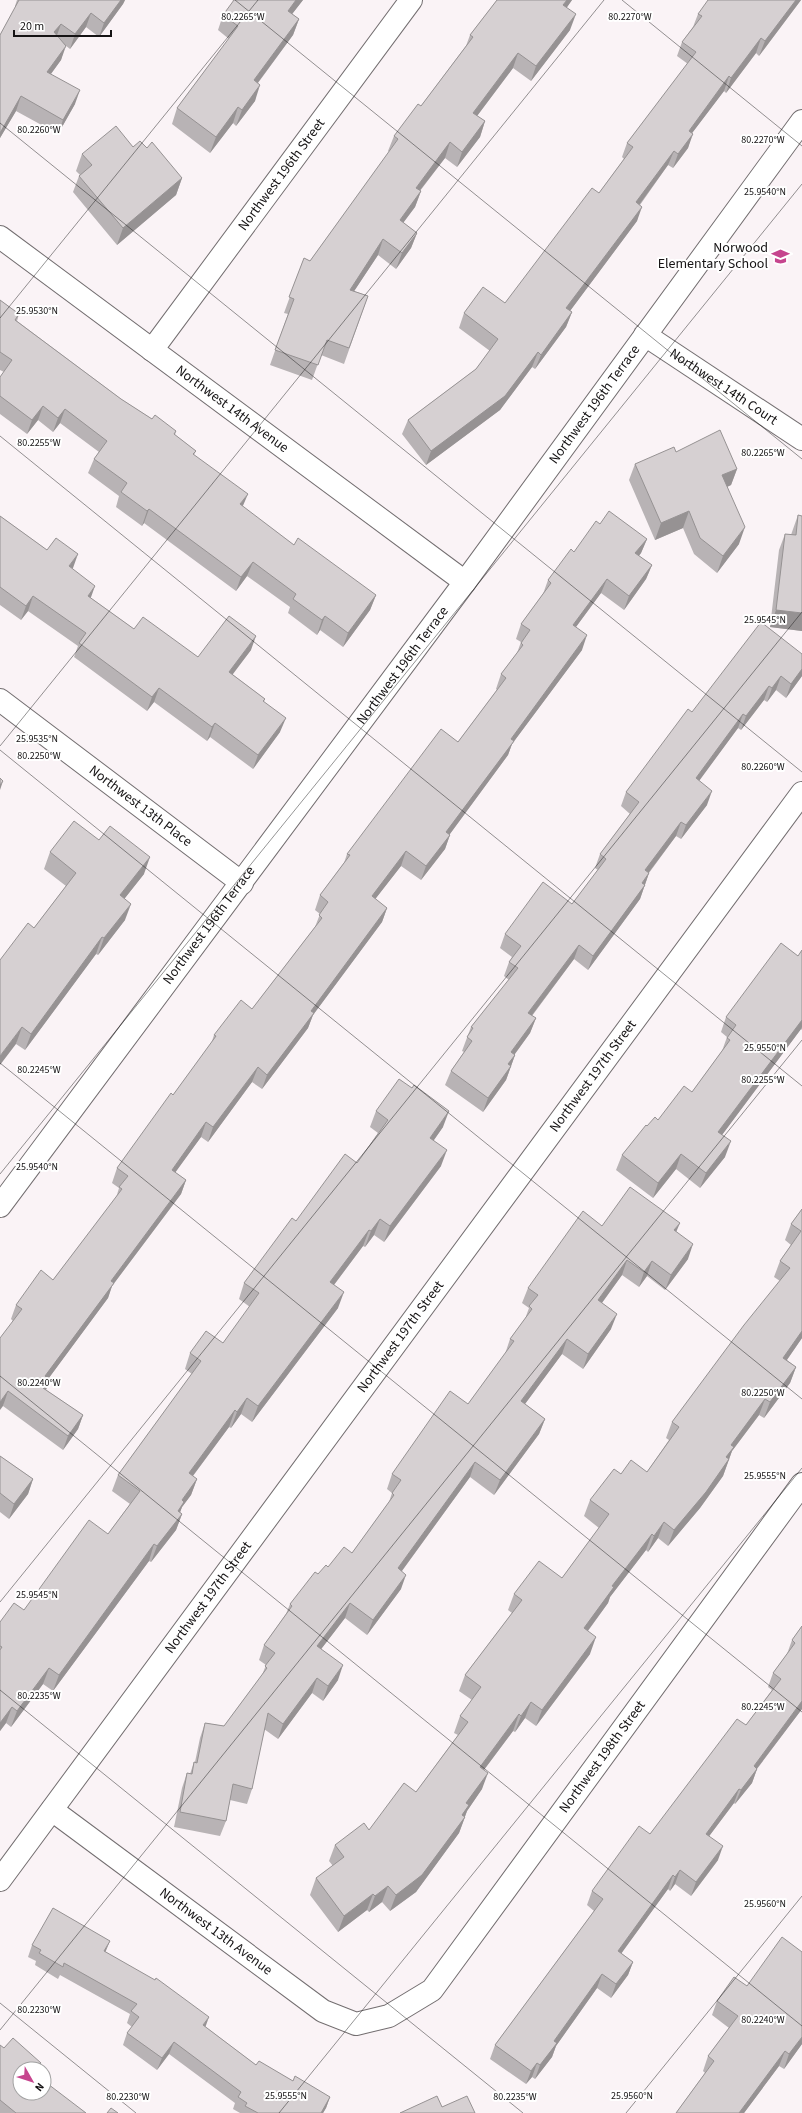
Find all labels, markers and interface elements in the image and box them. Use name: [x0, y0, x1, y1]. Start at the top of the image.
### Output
text: 80.2265°W: [221, 10, 265, 24]
text: 80.2270°W: [608, 10, 652, 24]
scale bar: [14, 12, 111, 38]
text: 20 m: [20, 18, 44, 35]
street label: Northwest 196th Street: [233, 114, 330, 235]
text: 80.2260°W: [17, 123, 61, 137]
text: 80.2270°W: [741, 133, 785, 147]
text: 25.9540°N: [744, 185, 786, 199]
place label: Norwood Elementary School: [658, 238, 768, 274]
school or university icon: Norwood Elementary School: [771, 246, 791, 266]
text: 25.9530°N: [16, 304, 58, 318]
street label: Northwest 196th Terrace: [544, 341, 645, 468]
street label: Northwest 14th Court: [665, 344, 782, 430]
street label: Northwest 14th Avenue: [171, 361, 293, 458]
text: 80.2255°W: [17, 436, 61, 450]
text: 80.2265°W: [741, 446, 785, 460]
street label: Northwest 196th Terrace: [352, 602, 454, 729]
text: 25.9545°N: [744, 613, 786, 627]
text: 25.9535°N: [16, 732, 58, 746]
text: 80.2250°W: [17, 749, 61, 763]
text: 80.2260°W: [741, 760, 785, 774]
street label: Northwest 13th Place: [85, 761, 196, 852]
street label: Northwest 196th Terrace: [158, 862, 260, 989]
street label: Northwest 197th Street: [545, 1016, 641, 1136]
text: 25.9550°N: [744, 1041, 786, 1055]
text: 80.2245°W: [17, 1063, 61, 1077]
text: 80.2255°W: [741, 1073, 785, 1087]
text: 25.9540°N: [16, 1160, 58, 1174]
street label: Northwest 197th Street: [353, 1276, 449, 1397]
text: 80.2240°W: [17, 1376, 61, 1390]
text: 80.2250°W: [741, 1386, 785, 1400]
text: 25.9555°N: [744, 1469, 786, 1483]
street label: Northwest 197th Street: [160, 1537, 257, 1658]
text: 25.9545°N: [16, 1588, 58, 1602]
text: 80.2235°W: [17, 1689, 61, 1703]
street label: Northwest 198th Street: [555, 1696, 651, 1817]
text: 80.2245°W: [741, 1700, 785, 1714]
street label: Northwest 13th Avenue: [155, 1883, 277, 1980]
text: 25.9560°N: [744, 1897, 786, 1911]
text: 80.2230°W: [17, 2003, 61, 2017]
text: 80.2240°W: [741, 2013, 785, 2027]
north arrow: [12, 2061, 52, 2101]
text: N: [31, 2079, 48, 2095]
text: 25.9555°N: [265, 2089, 307, 2103]
text: 25.9560°N: [611, 2089, 653, 2103]
text: 80.2230°W: [106, 2090, 150, 2104]
text: 80.2235°W: [493, 2090, 537, 2104]

